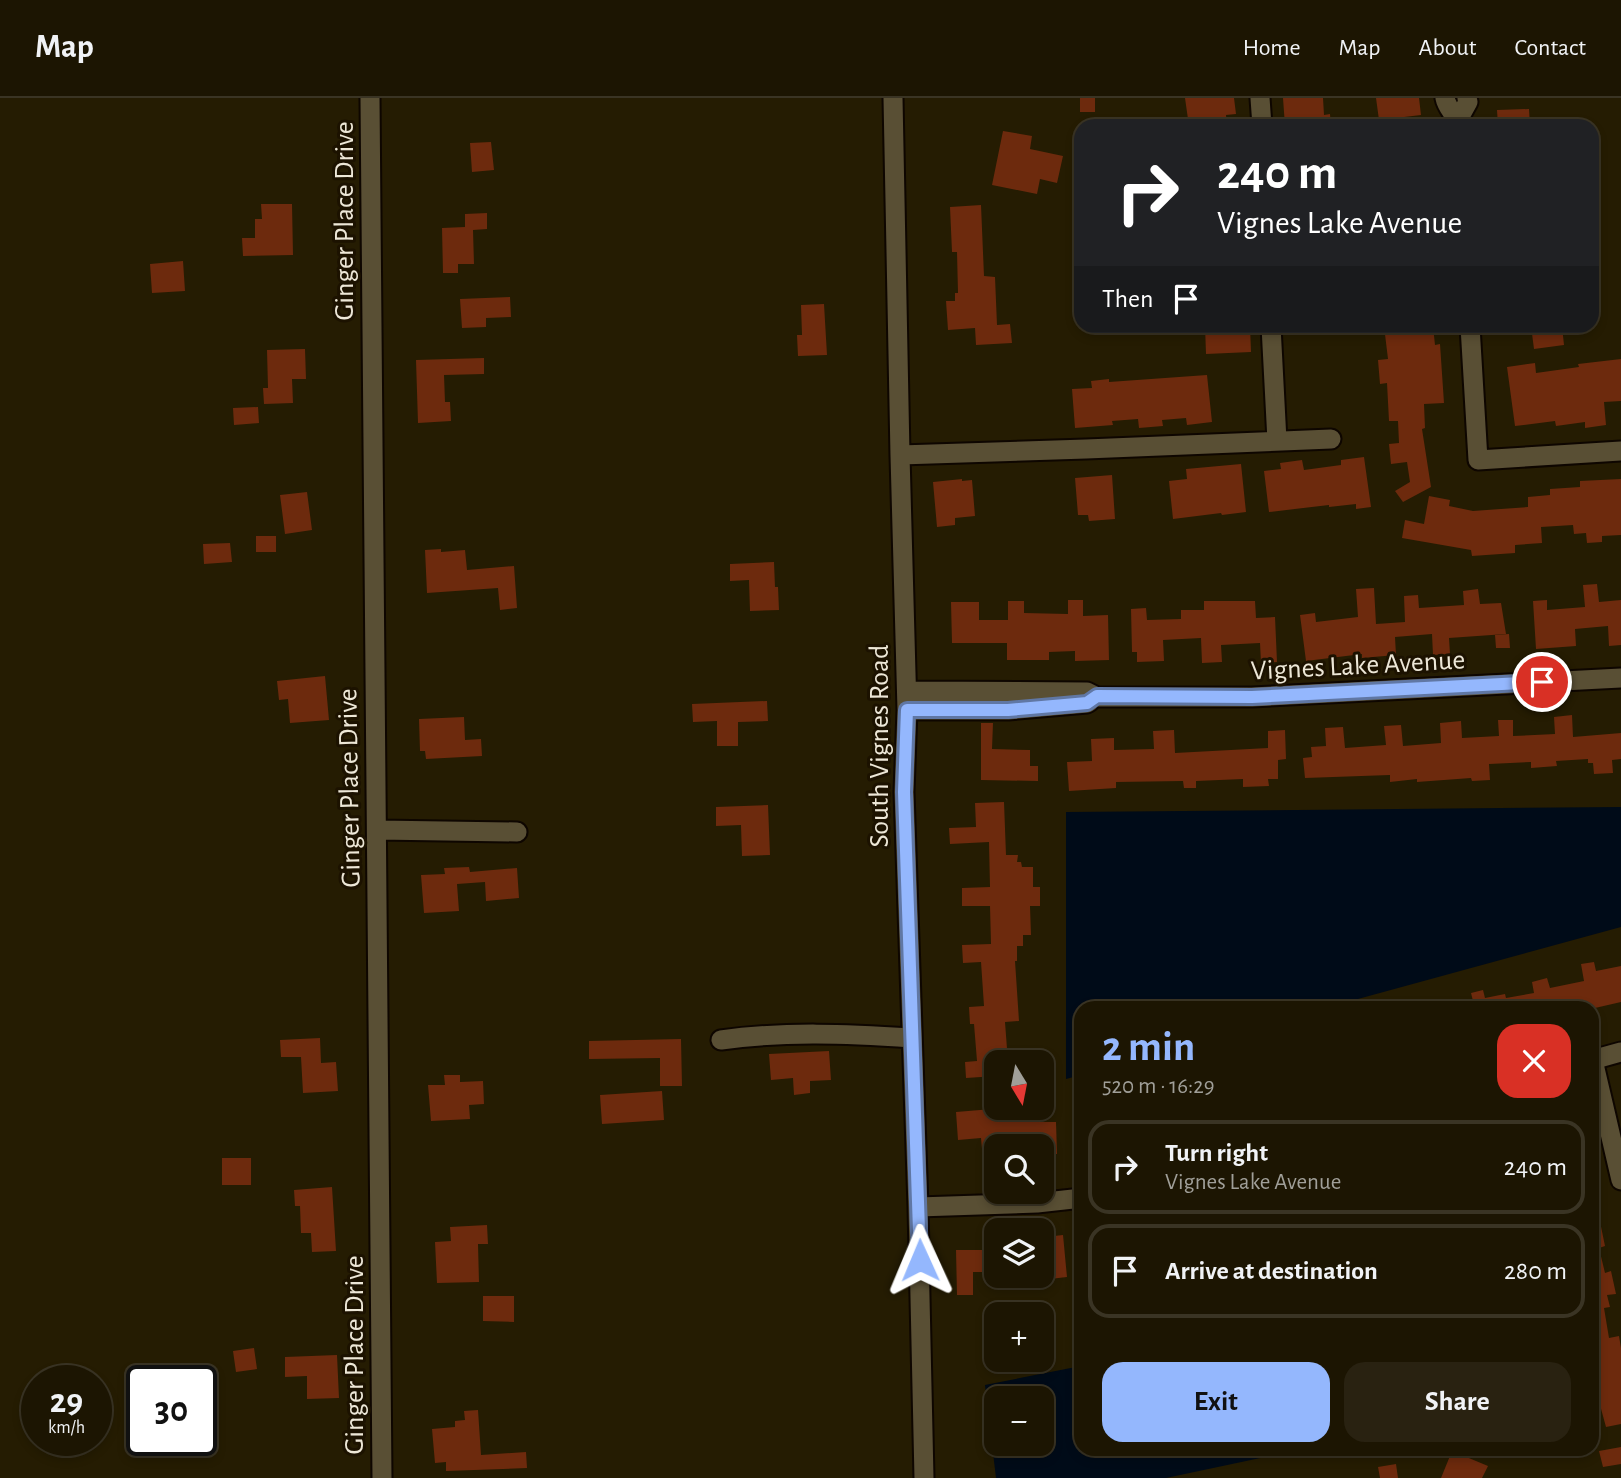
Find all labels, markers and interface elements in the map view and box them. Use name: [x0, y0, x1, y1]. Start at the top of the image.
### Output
text: Map: [35, 31, 94, 64]
text: Home: [1243, 36, 1301, 60]
text: Map: [1339, 36, 1381, 60]
text: About: [1419, 36, 1476, 60]
text: Contact: [1514, 36, 1586, 60]
street label: Ginger Place Drive: [331, 121, 359, 321]
icon: right: [1102, 147, 1193, 238]
text: 240 m: [1217, 149, 1337, 198]
text: Vignes Lake Avenue: [1217, 207, 1462, 239]
icon: arrive: [1167, 280, 1205, 318]
text: Then: [1102, 286, 1153, 312]
street label: South Vignes Road: [866, 644, 894, 848]
street label: Vignes Lake Avenue: [1250, 646, 1466, 686]
pin: [1512, 652, 1572, 712]
icon: arrive: [1523, 663, 1561, 701]
street label: Ginger Place Drive: [334, 688, 366, 888]
button: close: [1497, 1024, 1571, 1098]
text: 2 min: [1102, 1026, 1195, 1068]
north arrow: [984, 1050, 1054, 1120]
map controls: [984, 1050, 1054, 1456]
text: 520 m · 16:29: [1102, 1075, 1215, 1098]
button: search: [984, 1134, 1054, 1204]
text: Turn right: [1165, 1140, 1268, 1166]
icon: right: [1106, 1148, 1144, 1186]
text: 240 m: [1504, 1154, 1567, 1180]
text: Vignes Lake Avenue: [1165, 1171, 1341, 1194]
button: layers: [984, 1218, 1054, 1288]
position arrow: [883, 1223, 957, 1297]
icon: arrive: [1106, 1252, 1144, 1290]
street label: Ginger Place Drive: [341, 1255, 369, 1455]
text: Arrive at destination: [1165, 1258, 1378, 1284]
text: 280 m: [1504, 1258, 1567, 1284]
button: +: [984, 1302, 1054, 1372]
button: Exit: [1102, 1362, 1330, 1442]
button: Share: [1344, 1362, 1571, 1442]
speed limit sign: 30: [126, 1365, 217, 1456]
text: 29: [50, 1384, 83, 1419]
button: −: [984, 1386, 1054, 1456]
text: km/h: [48, 1419, 85, 1437]

